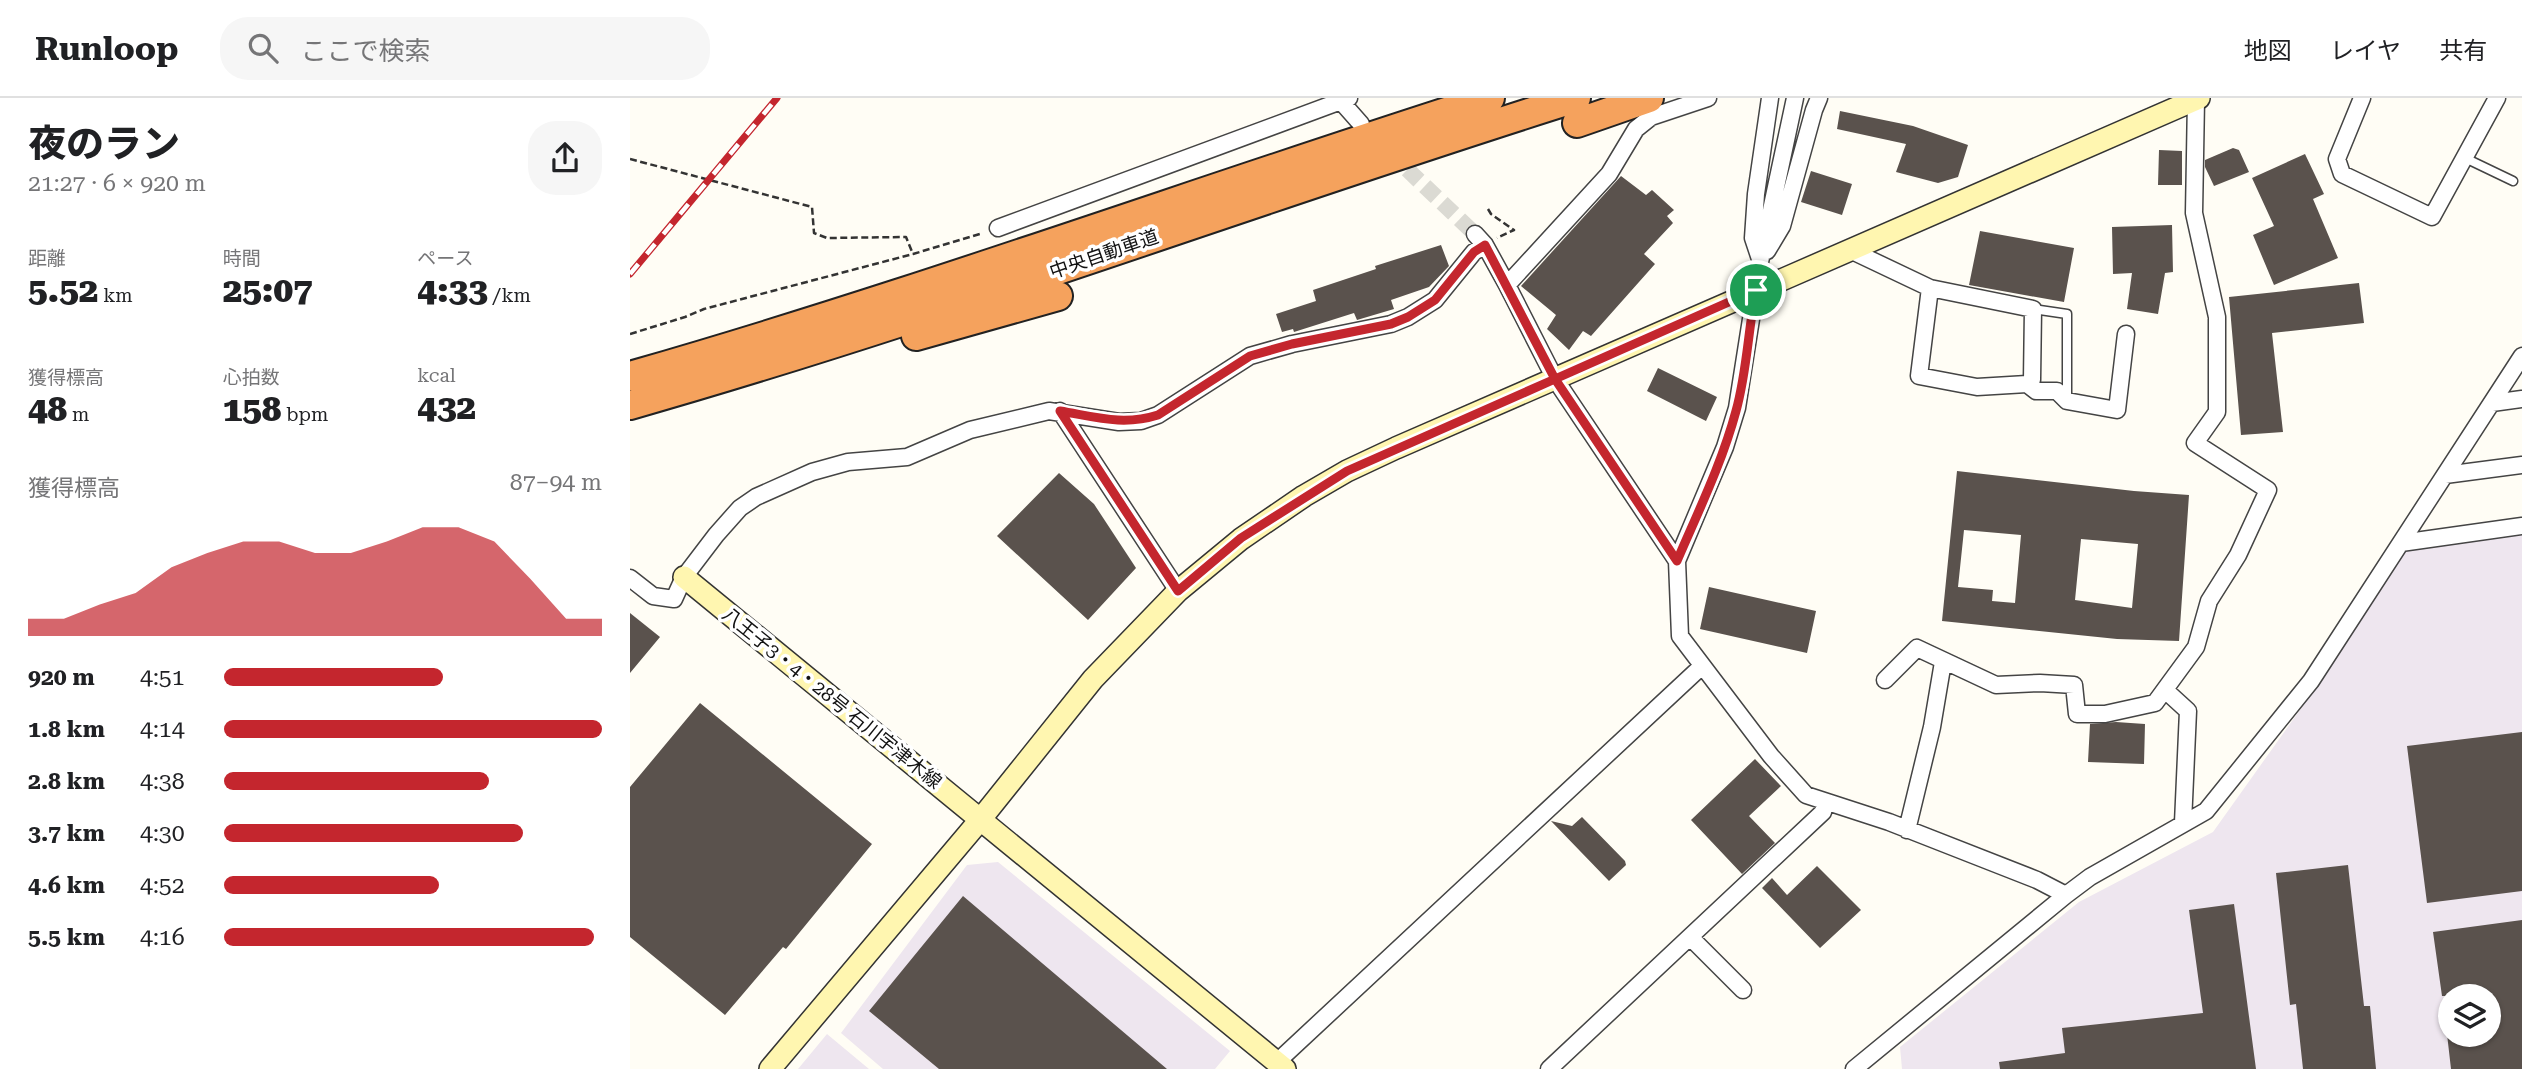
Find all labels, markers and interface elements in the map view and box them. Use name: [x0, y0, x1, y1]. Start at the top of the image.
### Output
search box: [220, 17, 710, 80]
text: Runloop: [35, 29, 178, 68]
icon: search: [244, 29, 282, 67]
text: ここで検索: [300, 36, 430, 66]
text: 地図: [2244, 37, 2292, 65]
text: レイヤ: [2330, 37, 2401, 65]
text: 共有: [2439, 37, 2487, 65]
button: share: [528, 121, 602, 195]
text: 夜のラン: [28, 122, 180, 166]
text: 21:27 · 6 × 920 m: [28, 170, 206, 197]
street label: 中央自動車道: [1046, 225, 1162, 283]
text: 距離: [28, 247, 66, 270]
text: 時間: [223, 247, 261, 270]
text: ペース: [417, 247, 473, 270]
pin: [1726, 260, 1786, 320]
text: 5.52: [28, 270, 98, 311]
text: 25:07: [223, 270, 313, 311]
text: 4:33: [417, 270, 488, 311]
icon: arrive: [1737, 271, 1775, 309]
text: km: [98, 284, 133, 307]
text: /km: [488, 284, 531, 307]
text: kcal: [417, 364, 456, 387]
text: 獲得標高: [28, 366, 104, 389]
text: 心拍数: [223, 366, 280, 389]
text: 432: [417, 387, 476, 428]
text: 48: [28, 389, 67, 430]
text: 158: [223, 389, 281, 430]
text: m: [67, 403, 89, 426]
text: bpm: [281, 403, 328, 426]
text: 87–94 m: [510, 469, 602, 496]
text: 獲得標高: [28, 475, 120, 502]
street label: 八王子3・4・28号 石川宇津木線: [718, 602, 946, 794]
text: 920 m: [28, 664, 95, 691]
text: 4:51: [140, 664, 185, 691]
text: 1.8 km: [28, 716, 105, 743]
text: 4:14: [140, 716, 185, 743]
text: 2.8 km: [28, 768, 105, 795]
text: 4:38: [140, 768, 185, 795]
text: 3.7 km: [28, 820, 105, 847]
text: 4:30: [140, 820, 185, 847]
text: 4.6 km: [28, 872, 105, 899]
text: 4:52: [140, 872, 185, 899]
text: 5.5 km: [28, 924, 105, 951]
text: 4:16: [140, 924, 185, 951]
map controls: [2438, 984, 2501, 1047]
button: layers: [2438, 984, 2501, 1047]

